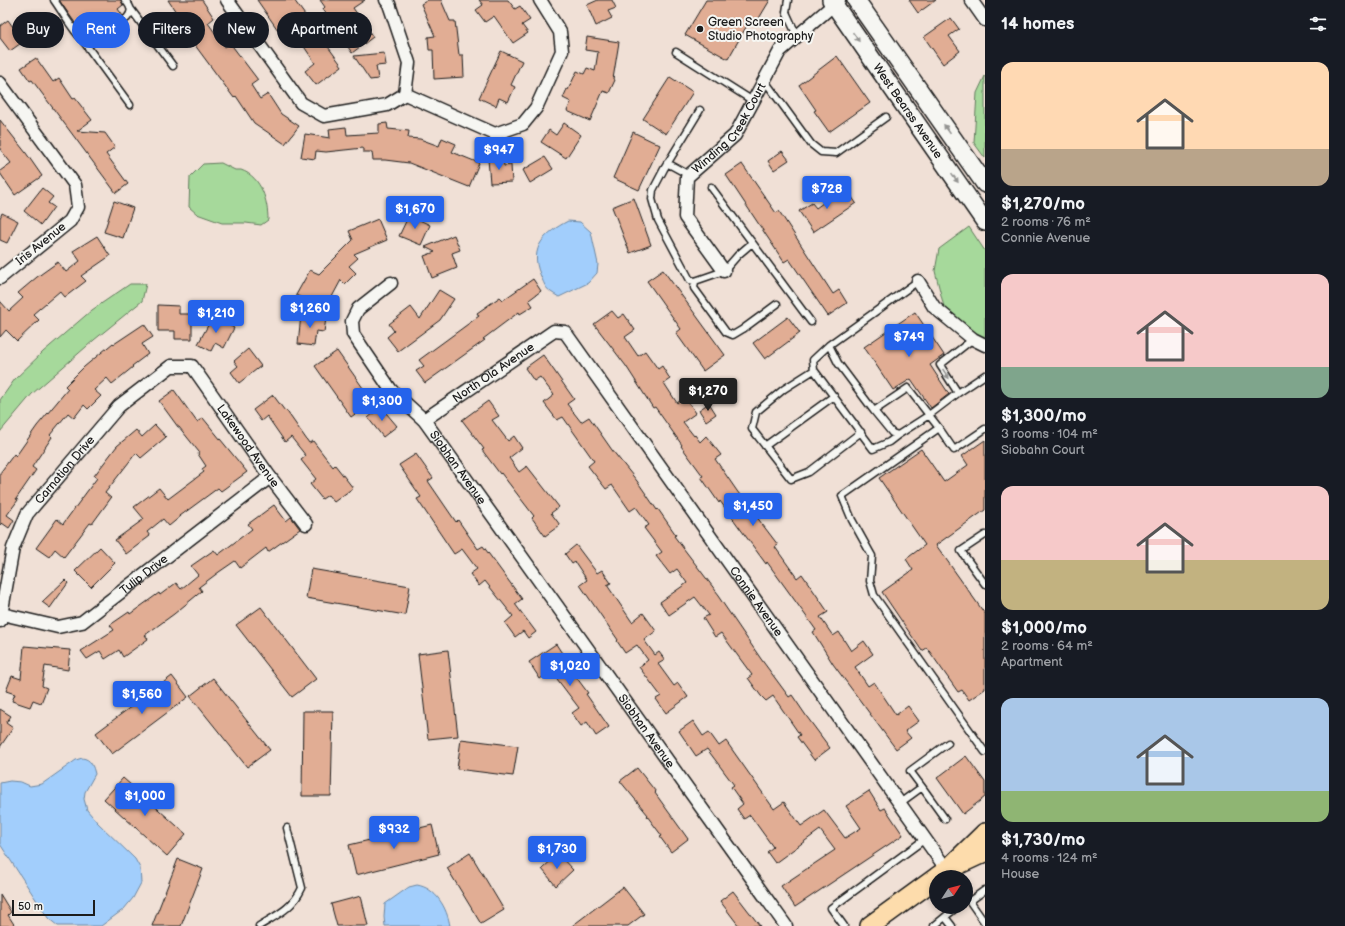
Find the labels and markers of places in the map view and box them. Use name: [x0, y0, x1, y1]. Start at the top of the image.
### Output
place label: Green Screen Studio Photography: [708, 15, 814, 44]
marker: Green Screen Studio Photography: [695, 24, 705, 34]
pin: $947: [475, 137, 523, 171]
pin: $728: [803, 176, 851, 210]
pin: $1,670: [382, 196, 448, 230]
pin: $1,260: [277, 295, 343, 329]
pin: $1,210: [183, 300, 249, 334]
pin: $749: [885, 324, 933, 358]
pin: $1,270: [675, 378, 741, 412]
pin: $1,300: [349, 388, 415, 422]
pin: $1,450: [720, 493, 786, 527]
pin: $1,020: [537, 653, 603, 687]
pin: $1,560: [109, 681, 175, 715]
pin: $1,000: [112, 783, 178, 817]
pin: $932: [370, 816, 418, 850]
pin: $1,730: [524, 836, 590, 870]

